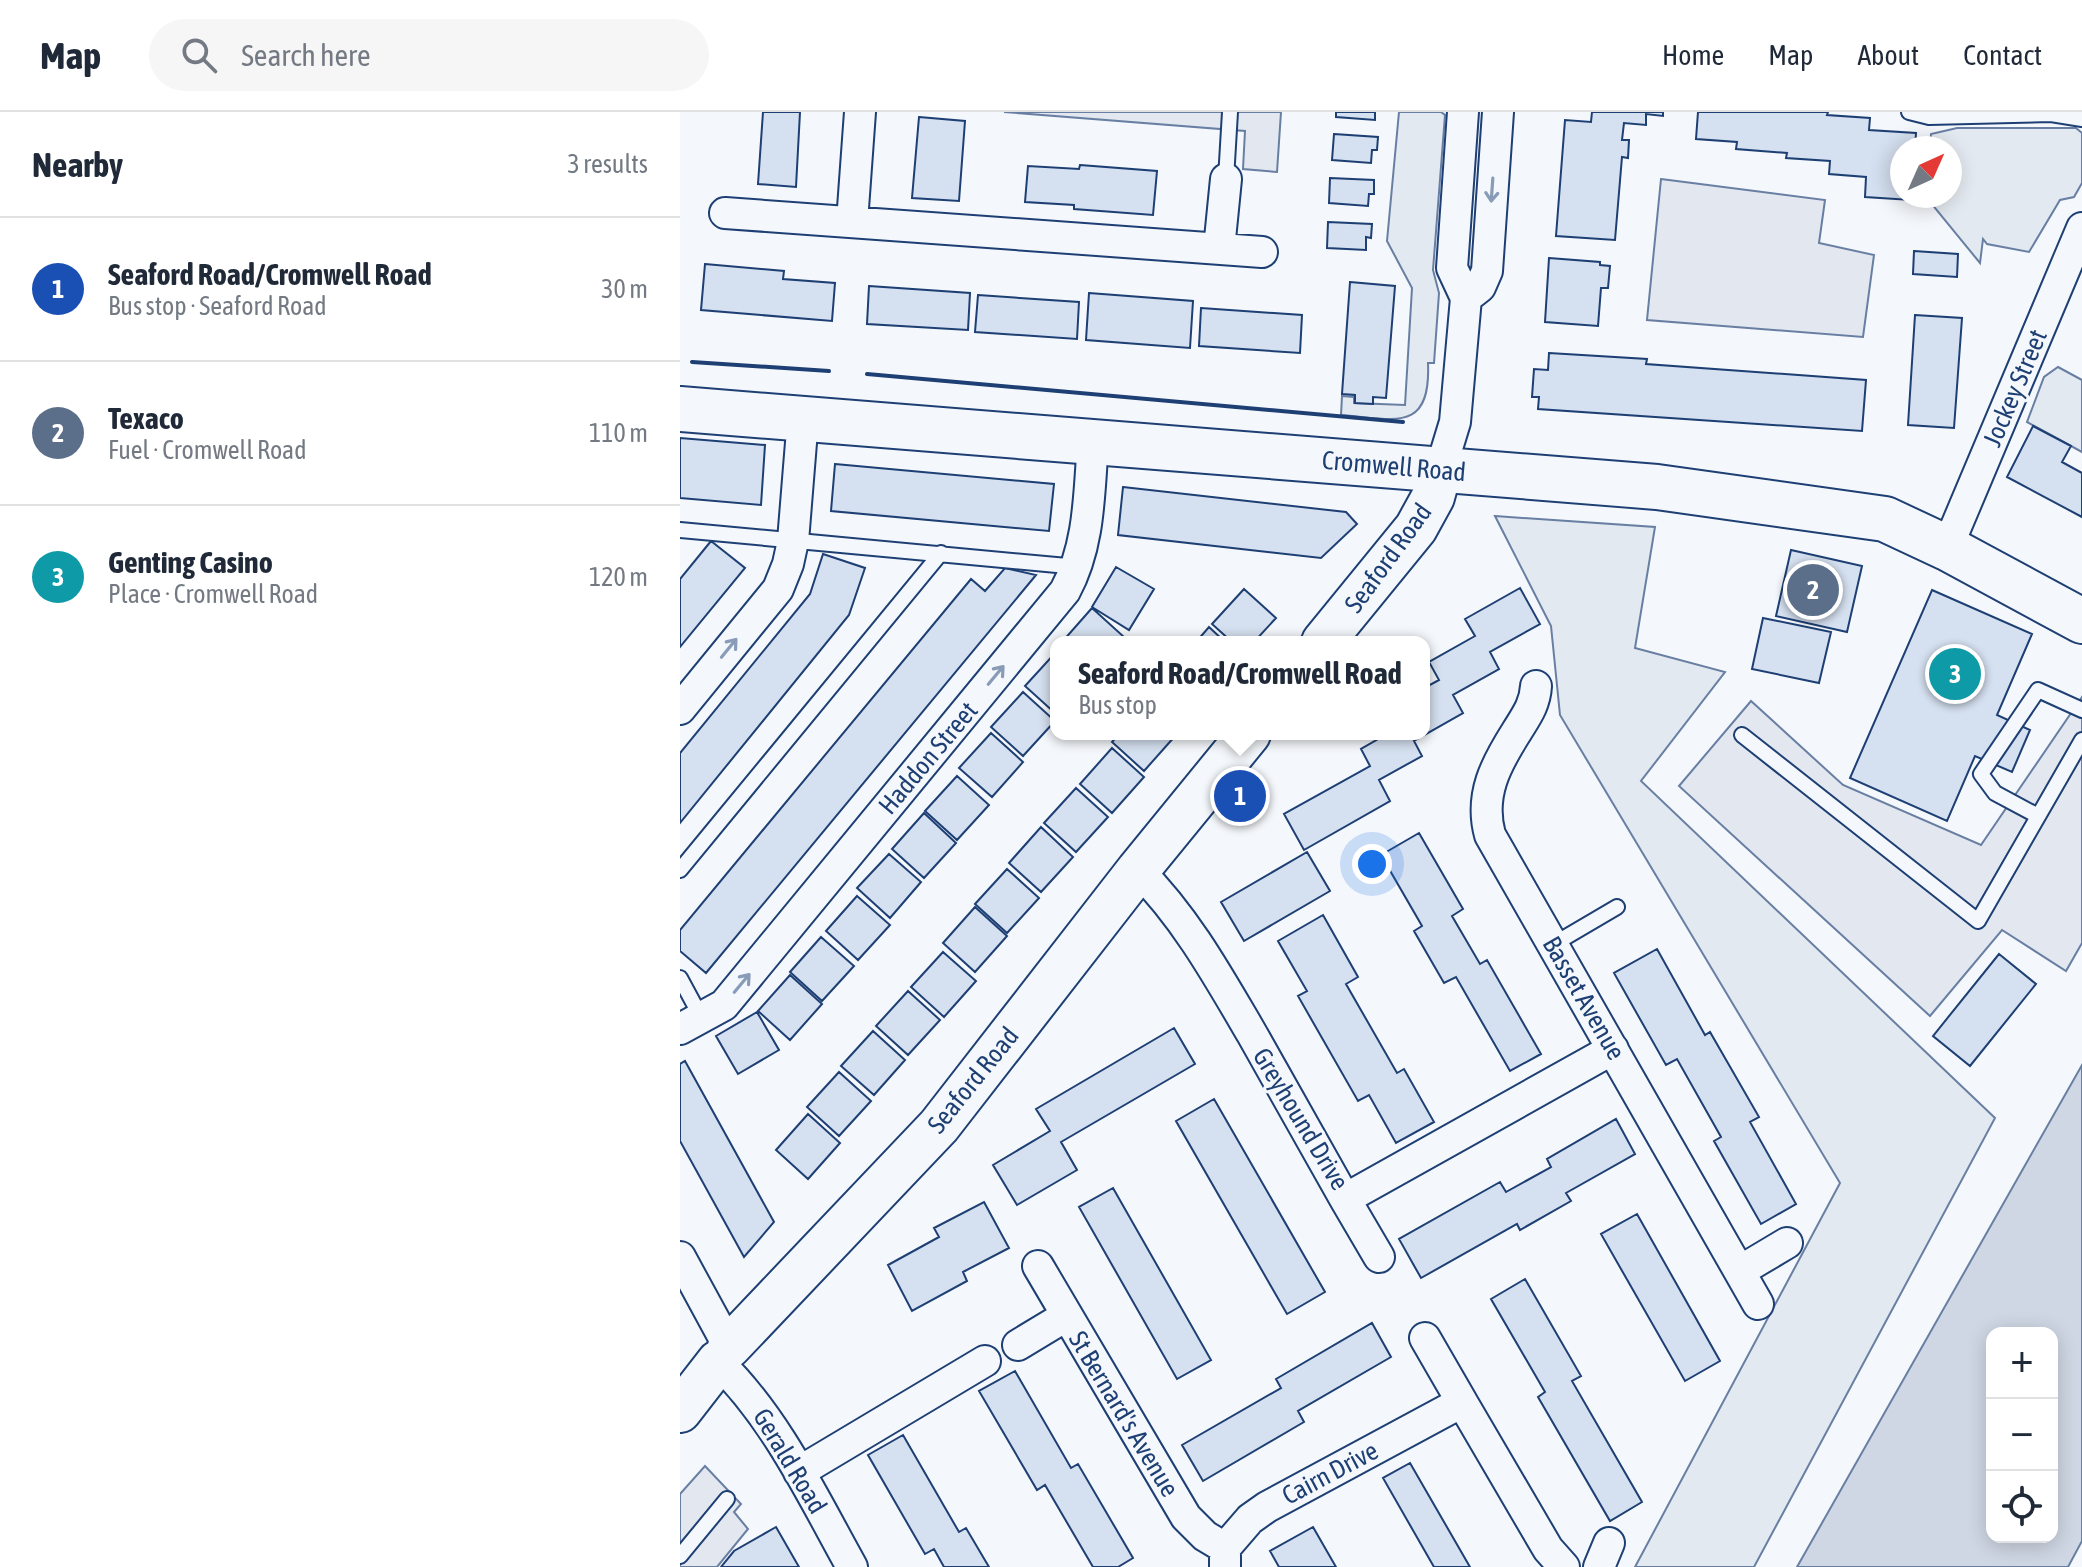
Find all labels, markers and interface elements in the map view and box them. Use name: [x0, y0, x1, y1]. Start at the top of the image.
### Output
search box: [149, 19, 709, 91]
icon: search: [177, 33, 221, 77]
text: Map: [40, 34, 101, 77]
text: Search here: [241, 38, 371, 72]
text: Home: [1662, 39, 1724, 71]
text: Map: [1768, 39, 1813, 71]
text: About: [1857, 39, 1919, 71]
text: Contact: [1963, 39, 2042, 71]
north arrow: [1890, 136, 1962, 208]
text: Nearby: [32, 145, 123, 184]
text: 3 results: [567, 149, 648, 179]
one-way arrow: [1484, 176, 1499, 203]
text: Seaford Road/Cromwell Road: [108, 257, 432, 291]
text: 1: [52, 274, 64, 304]
text: 30 m: [601, 274, 648, 304]
text: Bus stop · Seaford Road: [108, 291, 327, 321]
street label: Jockey Street: [1977, 325, 2053, 451]
text: Texaco: [108, 401, 184, 435]
text: 2: [52, 418, 64, 448]
text: 110 m: [589, 418, 648, 448]
text: Fuel · Cromwell Road: [108, 435, 307, 465]
street label: Cromwell Road: [1321, 445, 1467, 487]
street label: Seaford Road: [1338, 498, 1438, 618]
text: Genting Casino: [108, 545, 273, 579]
pin: 2: [1787, 560, 1839, 620]
text: 3: [52, 562, 64, 592]
text: 120 m: [589, 562, 648, 592]
text: Place · Cromwell Road: [108, 579, 318, 609]
popup: [1050, 636, 1430, 740]
one-way arrow: [721, 638, 738, 659]
pin: 3: [1929, 644, 1981, 704]
text: Seaford Road/Cromwell Road: [1078, 656, 1402, 690]
one-way arrow: [987, 665, 1005, 685]
text: Bus stop: [1078, 690, 1157, 720]
street label: Haddon Street: [872, 696, 984, 820]
pin: 1: [1214, 766, 1266, 826]
your location: [1352, 844, 1392, 884]
street label: Basset Avenue: [1537, 931, 1631, 1065]
one-way arrow: [733, 973, 750, 994]
street label: Seaford Road: [921, 1021, 1025, 1139]
street label: Greyhound Drive: [1247, 1043, 1355, 1195]
street label: St Bernard's Avenue: [1063, 1326, 1185, 1502]
map controls: [1986, 1327, 2058, 1543]
button: +: [1986, 1327, 2058, 1399]
button: −: [1986, 1399, 2058, 1471]
street label: Gerald Road: [747, 1403, 833, 1519]
street label: Cairn Drive: [1277, 1435, 1383, 1511]
button: locate: [1986, 1471, 2058, 1543]

